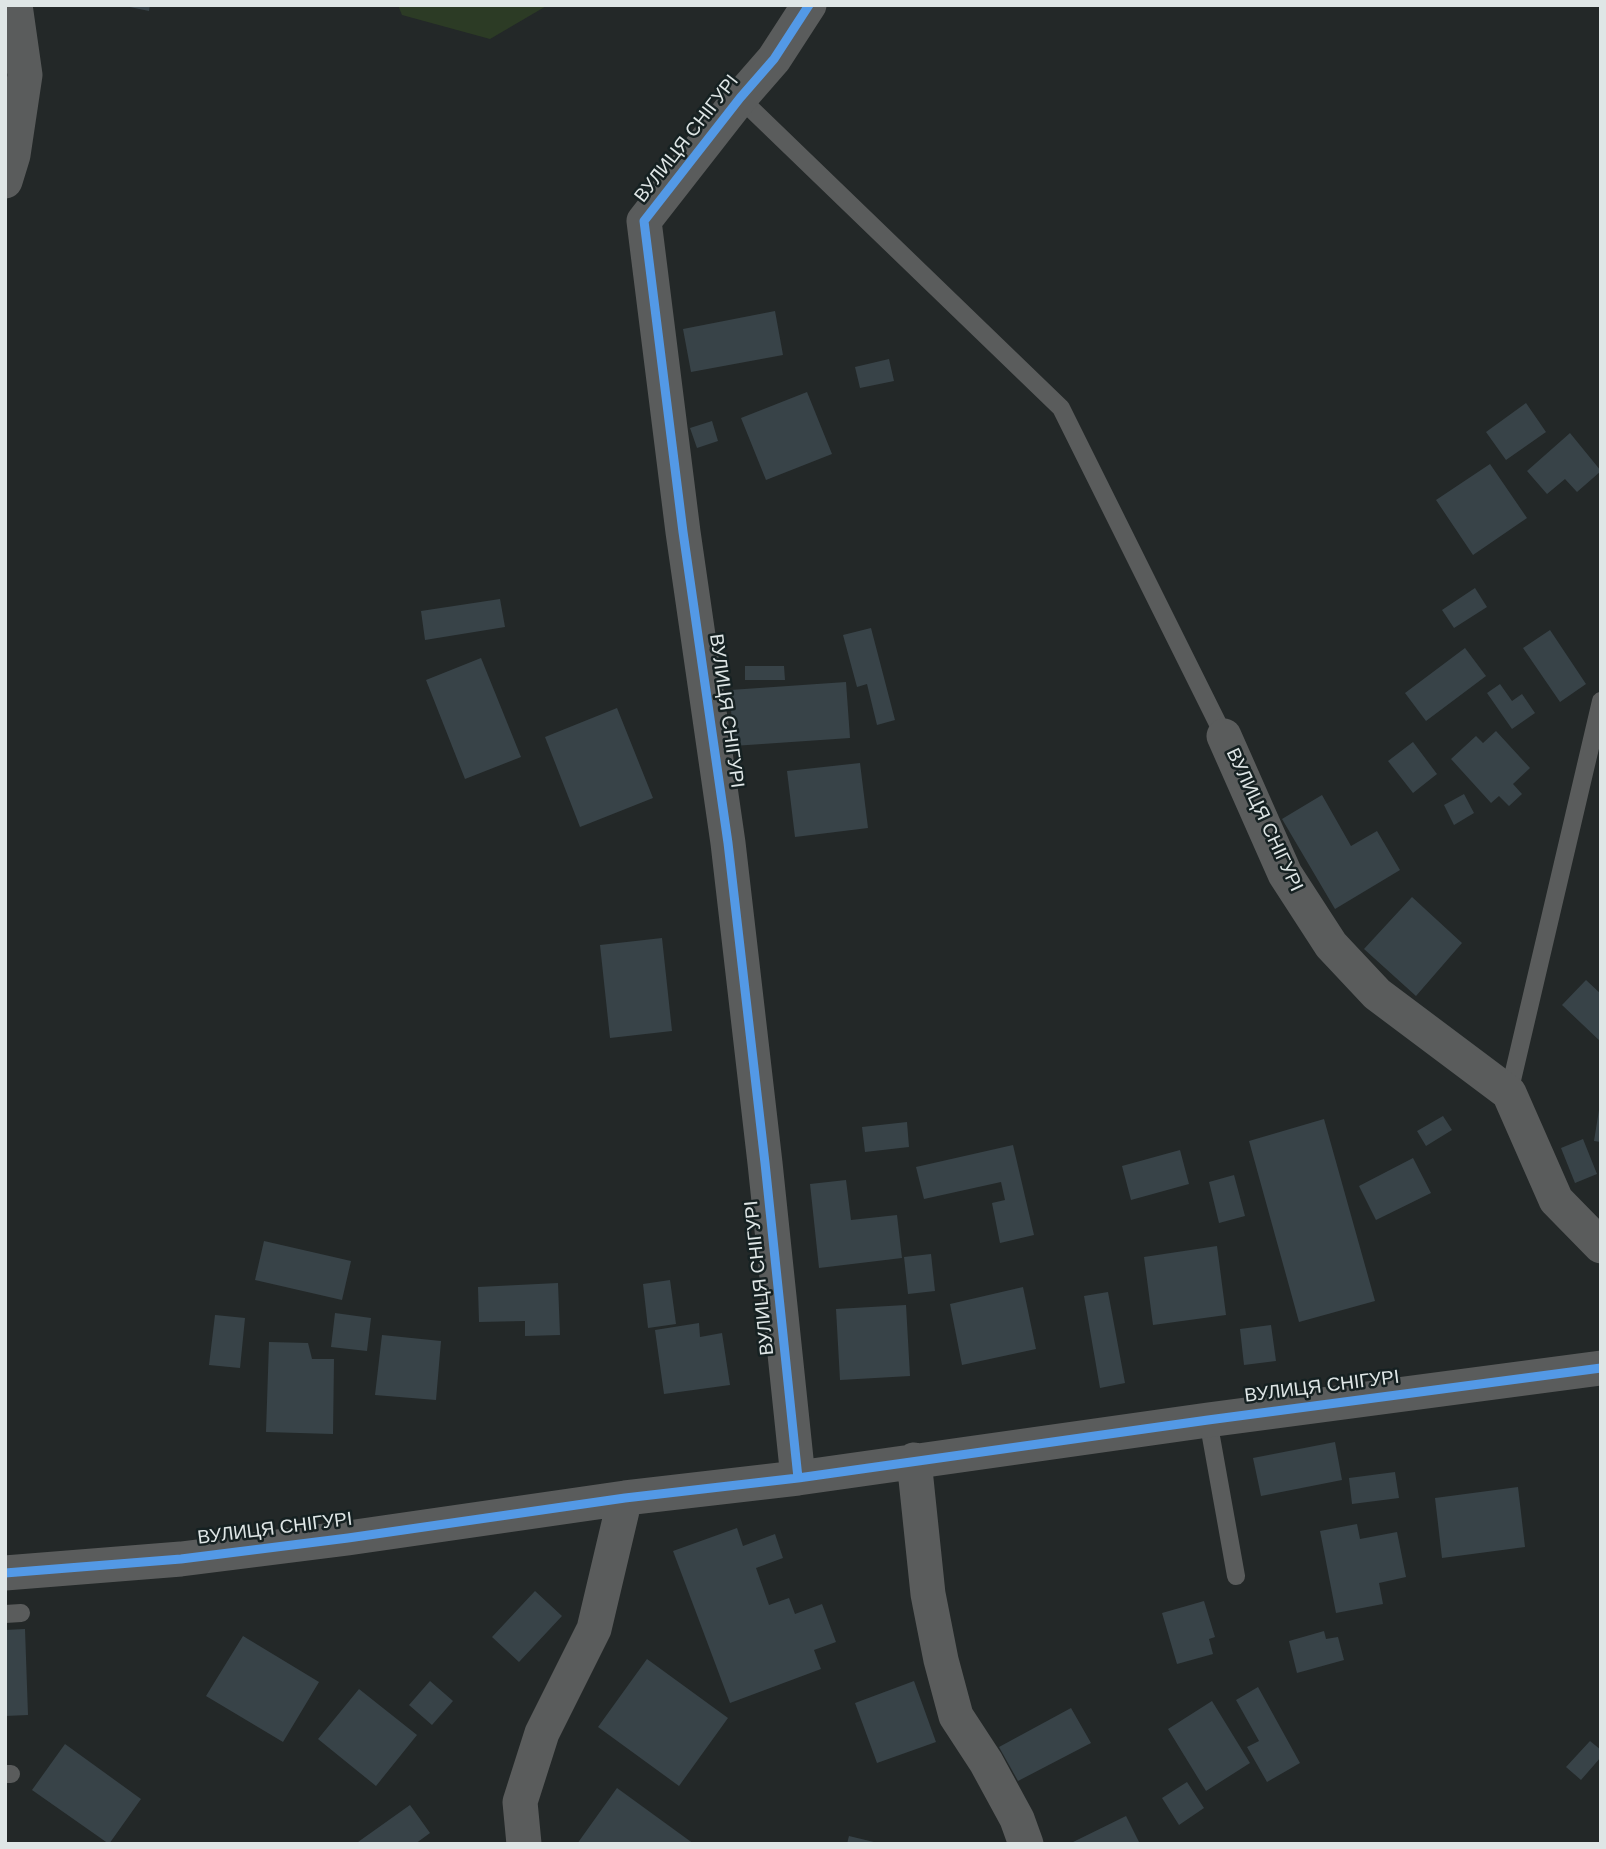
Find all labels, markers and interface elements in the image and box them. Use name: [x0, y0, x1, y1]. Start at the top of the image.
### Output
street label: ВУЛИЦЯ СНІГУРІ: [630, 71, 744, 207]
street label: ВУЛИЦЯ СНІГУРІ: [704, 632, 748, 790]
street label: ВУЛИЦЯ СНІГУРІ: [1221, 745, 1307, 895]
street label: ВУЛИЦЯ СНІГУРІ: [741, 1199, 779, 1357]
street label: ВУЛИЦЯ СНІГУРІ: [1243, 1366, 1401, 1408]
street label: ВУЛИЦЯ СНІГУРІ: [196, 1508, 354, 1550]

